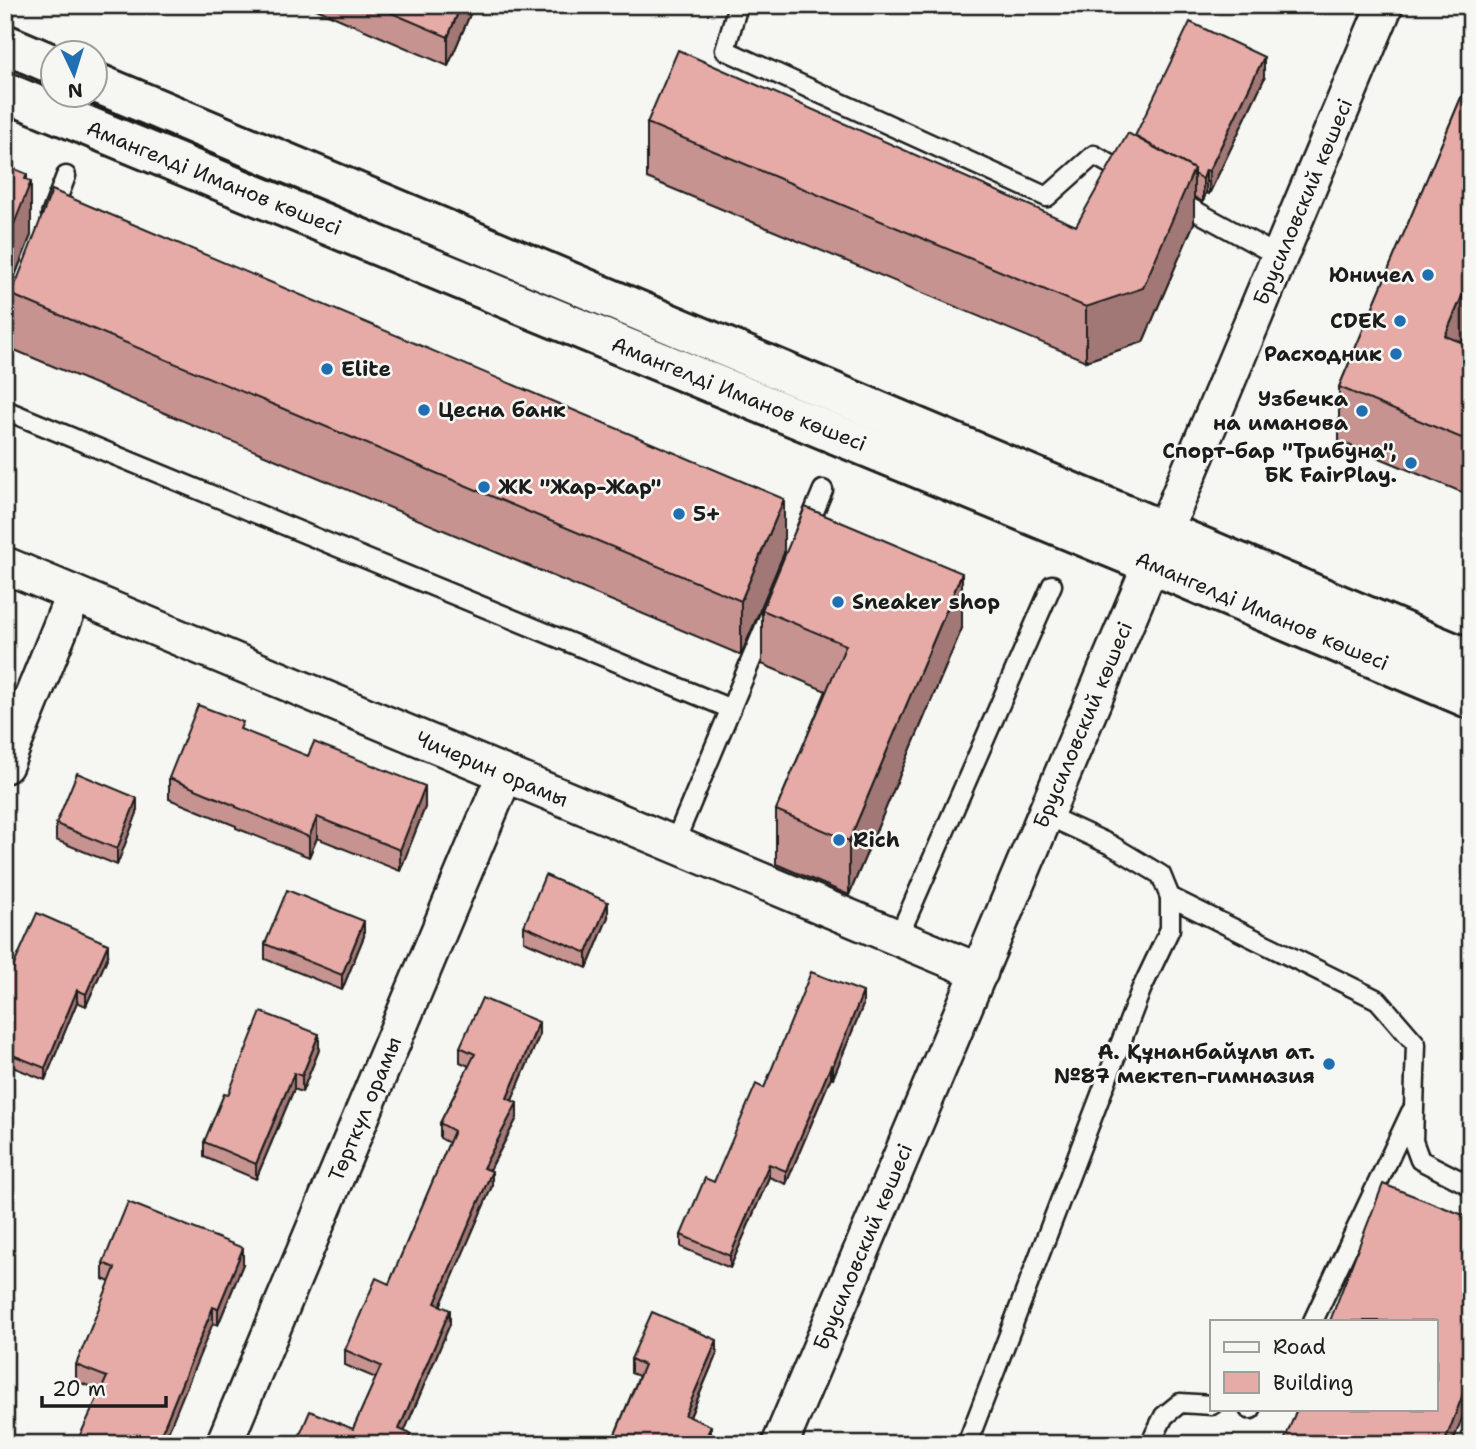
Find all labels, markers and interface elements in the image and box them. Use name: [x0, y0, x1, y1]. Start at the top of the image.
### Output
north arrow: [38, 38, 108, 108]
text: N: [67, 77, 84, 103]
street label: Брусиловский көшесі: [1247, 94, 1359, 310]
street label: Амангелді Иманов көшесі: [82, 114, 346, 242]
place label: Юничел: [1329, 261, 1414, 289]
marker: Юничел: [1420, 267, 1436, 283]
place label: CDEK: [1330, 307, 1387, 335]
marker: CDEK: [1392, 313, 1408, 329]
street label: Амангелді Иманов көшесі: [607, 330, 871, 458]
place label: Расходник: [1264, 340, 1382, 368]
marker: Расходник: [1388, 346, 1404, 362]
place label: Elite: [341, 355, 391, 383]
marker: Elite: [319, 361, 335, 377]
place label: Узбечка на иманова: [1213, 385, 1349, 437]
place label: Цесна банк: [438, 396, 566, 424]
marker: Цесна банк: [416, 402, 432, 418]
marker: Узбечка на иманова: [1354, 403, 1370, 419]
place label: Спорт-бар "Трибуна", БК FairPlay.: [1162, 437, 1397, 489]
marker: Спорт-бар "Трибуна", БК FairPlay.: [1403, 455, 1419, 471]
place label: ЖК "Жар-Жар": [498, 473, 661, 501]
marker: ЖК "Жар-Жар": [476, 479, 492, 495]
place label: 5+: [693, 500, 721, 528]
marker: 5+: [671, 506, 687, 522]
street label: Амангелді Иманов көшесі: [1131, 545, 1393, 677]
place label: Sneaker shop: [852, 588, 1000, 616]
marker: Sneaker shop: [830, 594, 846, 610]
street label: Брусиловский көшесі: [1027, 617, 1139, 833]
street label: Чичерин орамы: [412, 724, 572, 814]
place label: Rich: [853, 826, 900, 854]
marker: Rich: [831, 832, 847, 848]
street label: Төрткүл орамы: [322, 1032, 408, 1186]
place label: А. Құнанбайұлы ат. №87 мектеп-гимназия: [1054, 1038, 1315, 1090]
marker: А. Құнанбайұлы ат. №87 мектеп-гимназия: [1321, 1056, 1337, 1072]
street label: Брусиловский көшесі: [807, 1139, 919, 1355]
legend: [1210, 1320, 1438, 1410]
text: Road: [1273, 1333, 1326, 1361]
scale bar: [42, 1365, 166, 1409]
text: Building: [1273, 1369, 1353, 1397]
text: 20 m: [52, 1375, 106, 1403]

